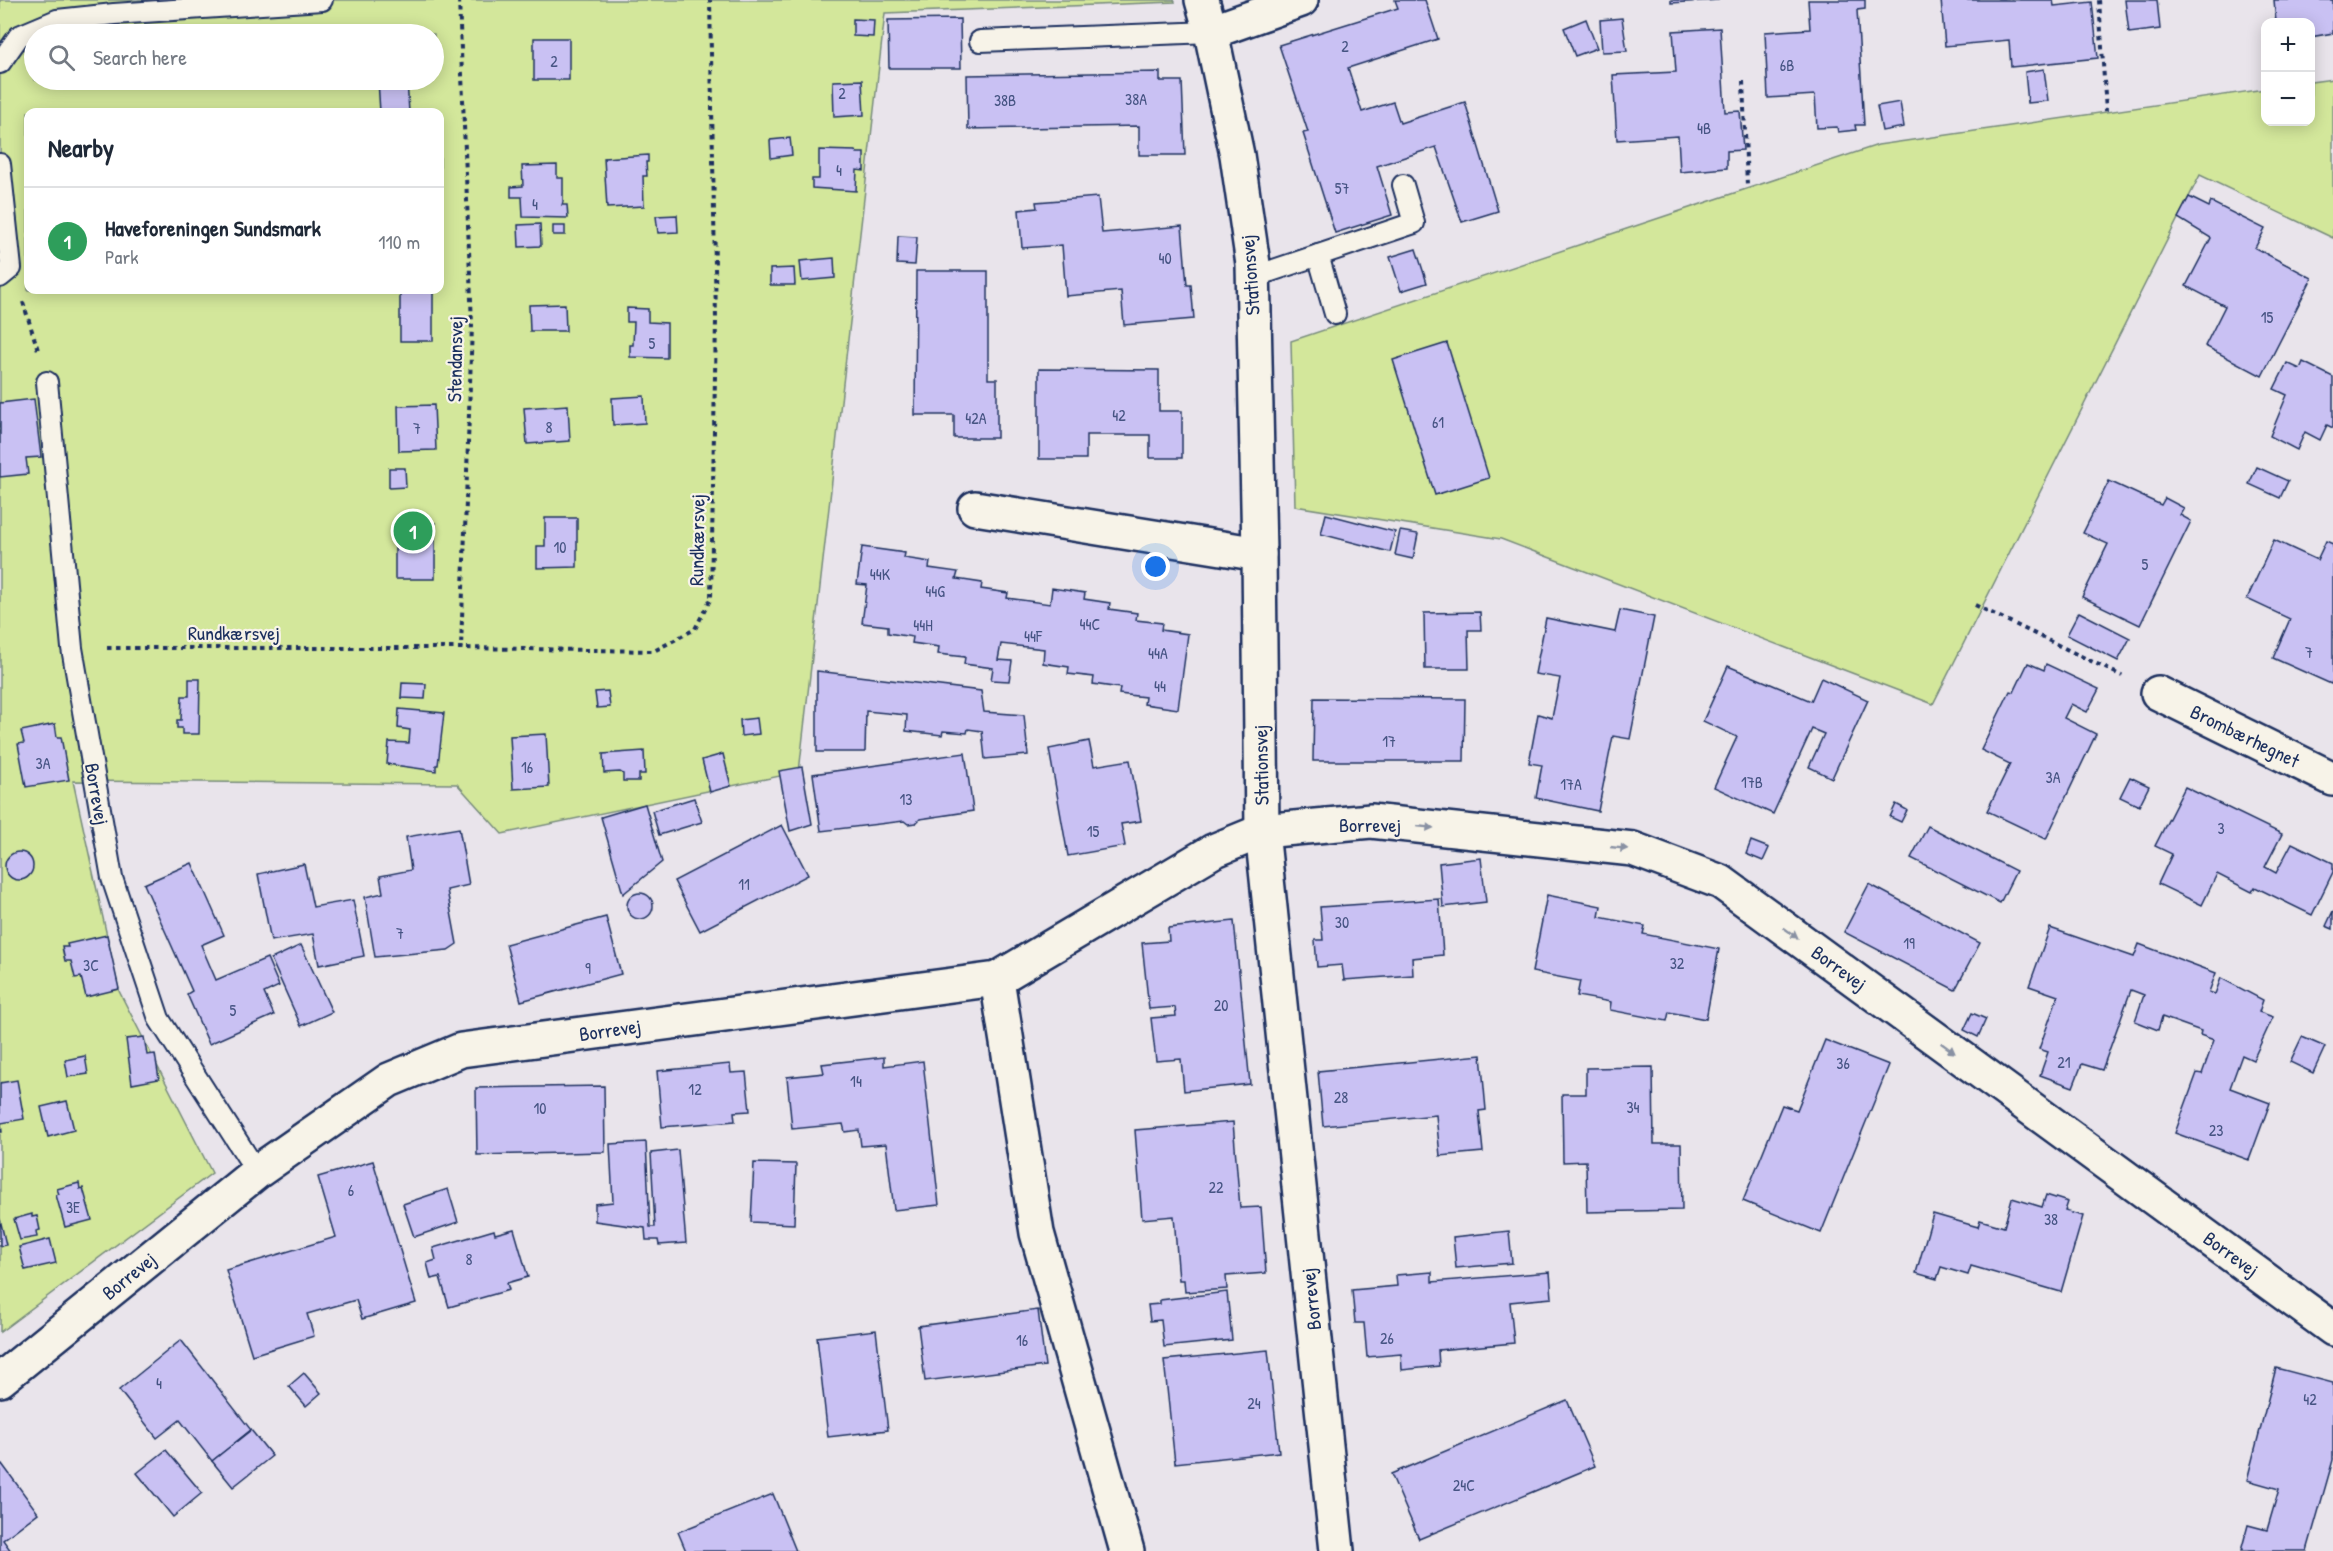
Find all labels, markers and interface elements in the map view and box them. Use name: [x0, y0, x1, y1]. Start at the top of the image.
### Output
map controls: [2261, 18, 2315, 126]
button: +: [2261, 18, 2315, 72]
search box: [24, 24, 444, 90]
house number: 2: [1341, 35, 1349, 57]
icon: search: [45, 41, 78, 74]
text: Search here: [93, 42, 187, 72]
house number: 2: [550, 50, 558, 72]
house number: 6B: [1780, 54, 1794, 76]
button: −: [2261, 72, 2315, 126]
house number: 2: [838, 82, 846, 104]
house number: 38A: [1125, 88, 1147, 110]
house number: 38B: [994, 89, 1016, 111]
house number: 4B: [1697, 117, 1711, 139]
text: Nearby: [48, 130, 114, 165]
house number: 4: [836, 159, 842, 181]
house number: 57: [1335, 177, 1349, 199]
house number: 4: [532, 193, 538, 215]
text: Haveforeningen Sundsmark: [105, 213, 321, 243]
text: 1: [64, 228, 71, 255]
text: 110 m: [378, 228, 420, 255]
street label: Stationsvej: [1233, 234, 1266, 316]
text: Park: [105, 243, 138, 270]
house number: 40: [1158, 247, 1172, 269]
house number: 15: [2261, 306, 2274, 328]
street label: Stendansvej: [440, 316, 469, 402]
house number: 5: [649, 332, 656, 354]
house number: 42: [1112, 404, 1126, 426]
house number: 42A: [965, 407, 987, 429]
house number: 61: [1432, 411, 1444, 433]
house number: 8: [546, 416, 553, 438]
house number: 7: [413, 417, 421, 439]
street label: Rundkærsvej: [682, 494, 711, 586]
pin: 1: [394, 508, 432, 554]
house number: 10: [554, 536, 566, 558]
your location: [1141, 552, 1170, 581]
house number: 5: [2142, 553, 2149, 575]
house number: 44K: [870, 563, 891, 585]
house number: 44G: [925, 580, 945, 602]
house number: 44C: [1080, 613, 1101, 635]
house number: 44H: [913, 614, 933, 636]
street label: Rundkærsvej: [188, 619, 280, 646]
house number: 44F: [1024, 625, 1043, 647]
house number: 7: [2305, 641, 2313, 663]
house number: 44A: [1148, 642, 1168, 664]
house number: 44: [1154, 675, 1166, 697]
street label: Brombærhegnet: [2186, 698, 2305, 774]
street label: Stationsvej: [1246, 724, 1275, 806]
house number: 17: [1382, 730, 1396, 752]
house number: 3A: [36, 752, 51, 774]
house number: 16: [521, 756, 533, 778]
street label: Borrevej: [79, 761, 116, 827]
house number: 3A: [2046, 766, 2061, 788]
house number: 17B: [1741, 771, 1763, 793]
house number: 17A: [1560, 773, 1582, 795]
house number: 13: [900, 788, 912, 810]
street label: Borrevej: [1339, 811, 1401, 838]
house number: 3: [2217, 817, 2225, 839]
house number: 15: [1087, 820, 1100, 842]
one-way arrow: [1415, 822, 1434, 832]
one-way arrow: [1609, 843, 1628, 852]
house number: 11: [738, 873, 750, 895]
house number: 30: [1335, 911, 1349, 933]
house number: 7: [396, 922, 404, 944]
one-way arrow: [1782, 927, 1798, 939]
house number: 19: [1903, 932, 1915, 954]
street label: Borrevej: [1806, 938, 1872, 997]
house number: 32: [1670, 952, 1685, 974]
house number: 3C: [83, 954, 99, 976]
house number: 9: [585, 957, 591, 979]
house number: 20: [1214, 994, 1228, 1016]
house number: 5: [230, 999, 237, 1021]
street label: Borrevej: [577, 1012, 643, 1047]
one-way arrow: [1940, 1042, 1956, 1054]
house number: 21: [2057, 1051, 2071, 1073]
house number: 36: [1836, 1052, 1850, 1074]
house number: 14: [850, 1070, 862, 1092]
house number: 12: [688, 1078, 702, 1100]
house number: 28: [1334, 1086, 1348, 1108]
house number: 34: [1626, 1096, 1640, 1118]
house number: 10: [534, 1097, 546, 1119]
house number: 23: [2209, 1119, 2223, 1141]
house number: 22: [1209, 1176, 1224, 1198]
house number: 6: [348, 1179, 354, 1201]
house number: 3E: [66, 1196, 80, 1218]
house number: 38: [2044, 1208, 2058, 1230]
street label: Borrevej: [2198, 1224, 2264, 1283]
street label: Borrevej: [96, 1246, 161, 1306]
house number: 8: [466, 1248, 473, 1270]
street label: Borrevej: [1294, 1267, 1327, 1331]
house number: 26: [1380, 1327, 1394, 1349]
house number: 16: [1016, 1329, 1028, 1351]
house number: 4: [156, 1372, 162, 1394]
house number: 42: [2303, 1388, 2317, 1410]
house number: 24: [1247, 1392, 1261, 1414]
house number: 24C: [1453, 1474, 1475, 1496]

